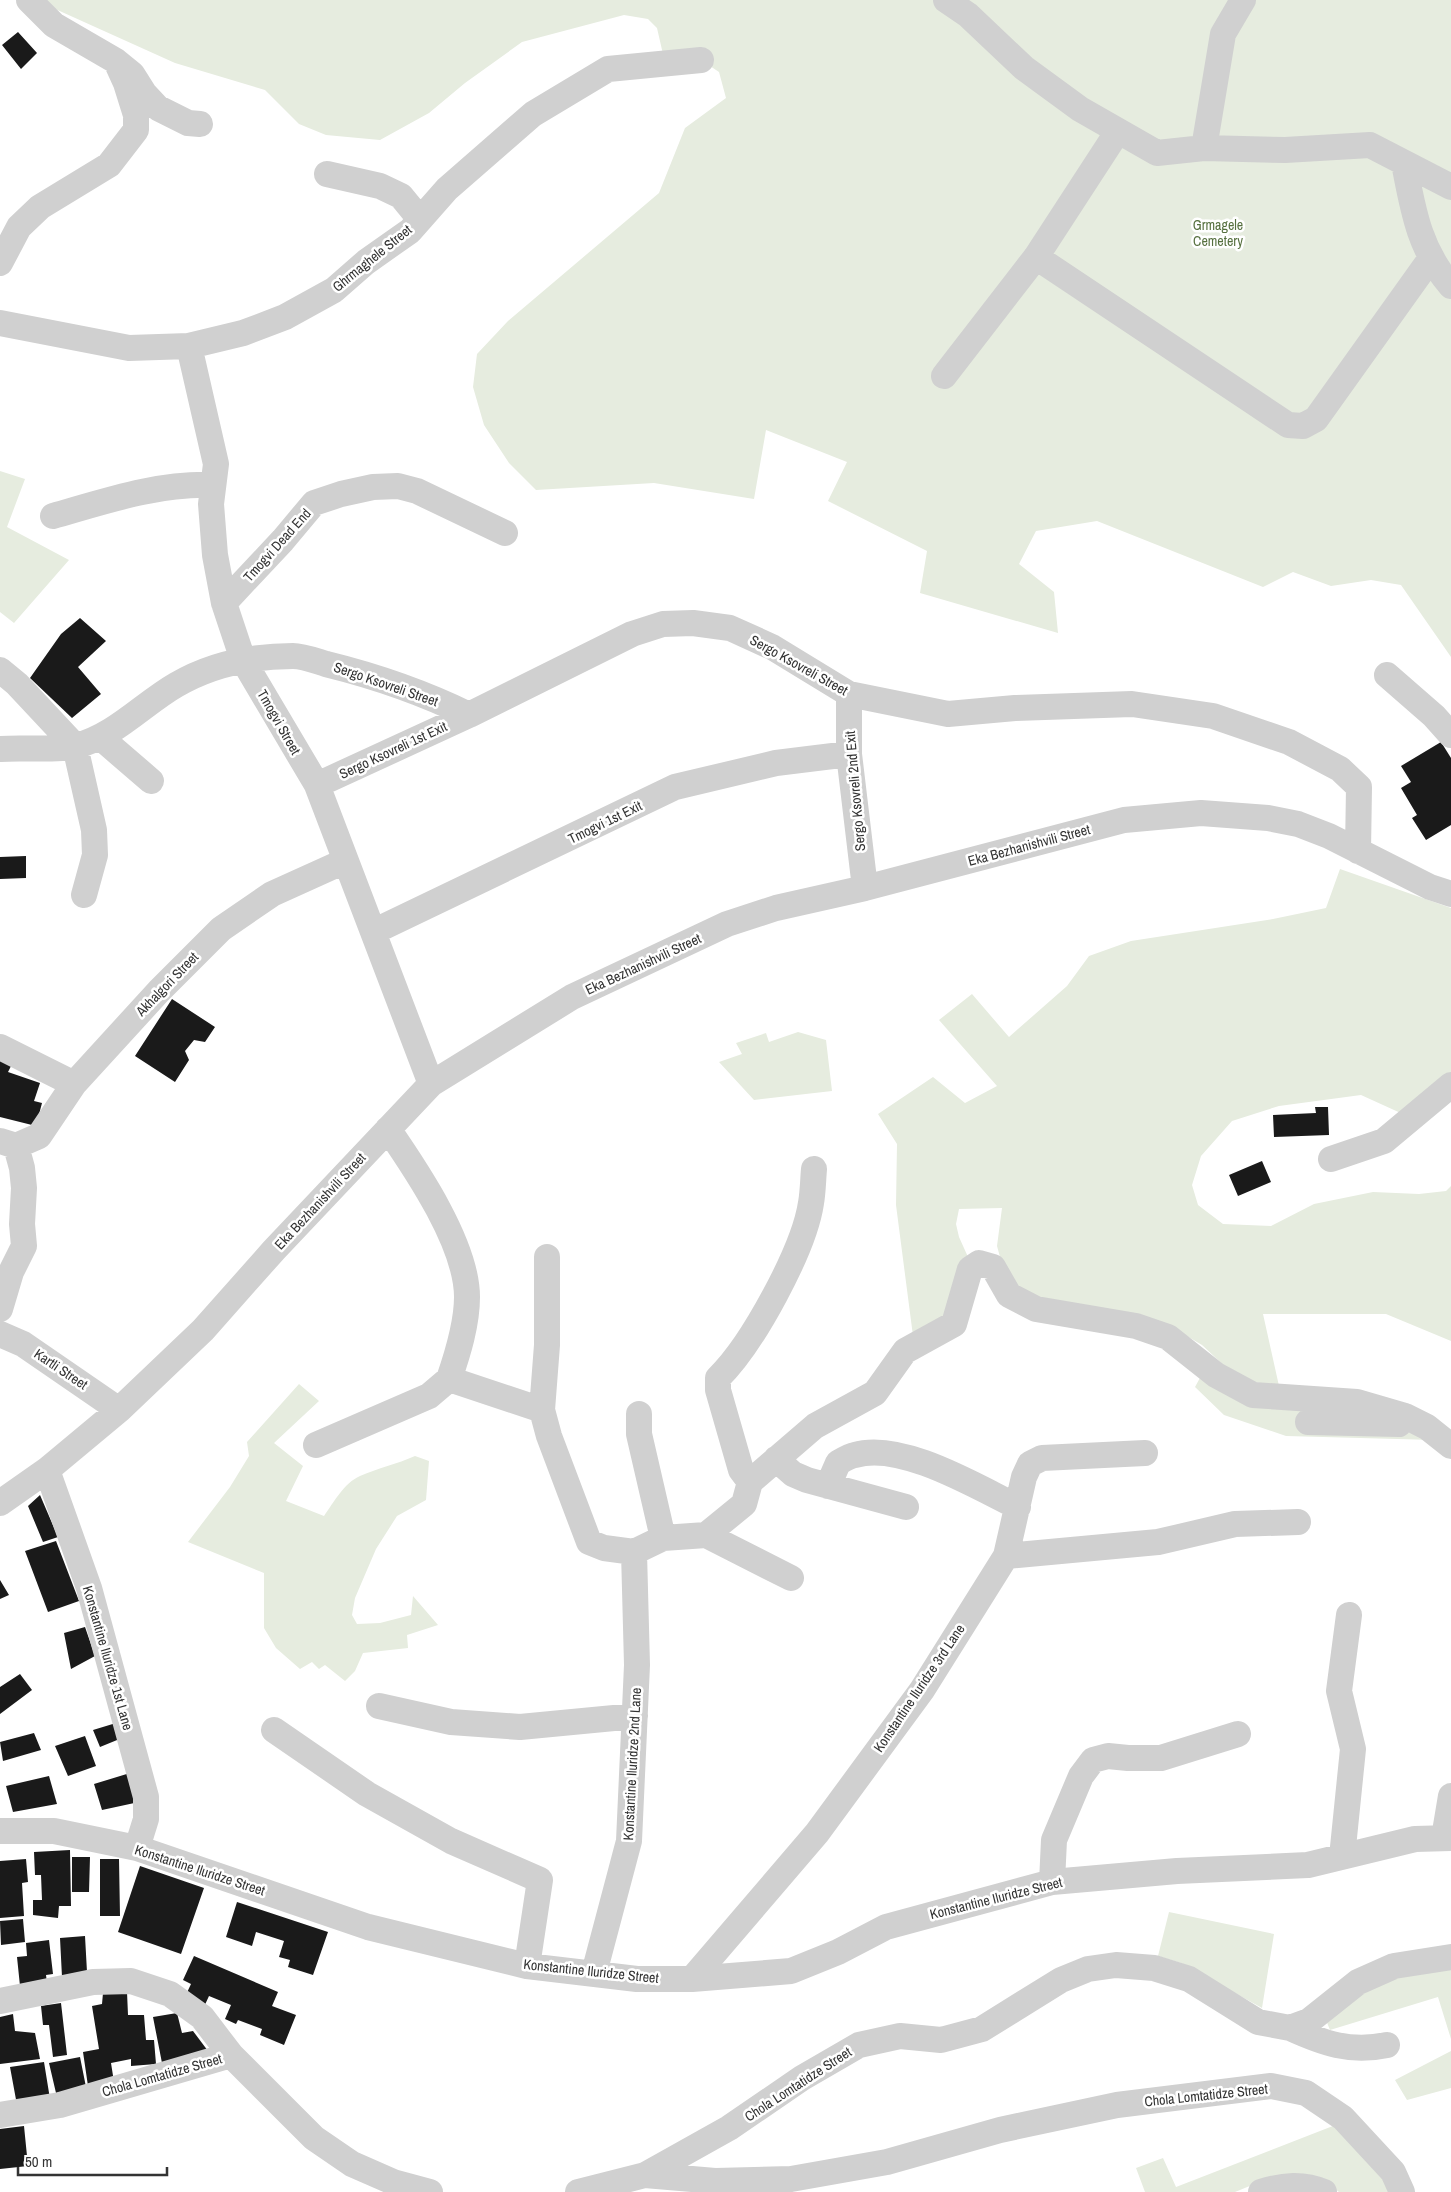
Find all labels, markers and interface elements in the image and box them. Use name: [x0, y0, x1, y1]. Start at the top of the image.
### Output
park label: Grmagele Cemetery: [1193, 216, 1243, 250]
street label: Ghrmaghele Street: [329, 220, 415, 296]
street label: Tmogvi Dead End: [239, 505, 315, 585]
street label: Sergo Ksovreli Street: [747, 631, 851, 699]
street label: Sergo Ksovreli Street: [331, 658, 441, 710]
street label: Tmogvi Street: [253, 686, 305, 758]
street label: Sergo Ksovreli 1st Exit: [336, 717, 450, 783]
street label: Sergo Ksovreli 2nd Exit: [841, 730, 869, 852]
street label: Tmogvi 1st Exit: [565, 796, 645, 848]
street label: Eka Bezhanishvili Street: [966, 820, 1092, 870]
street label: Eka Bezhanishvili Street: [582, 929, 704, 999]
street label: Akhalgori Street: [131, 948, 202, 1021]
street label: Eka Bezhanishvili Street: [271, 1149, 369, 1253]
street label: Kartli Street: [31, 1345, 91, 1393]
street label: Konstantine Iluridze 1st Lane: [79, 1584, 137, 1732]
street label: Konstantine Iluridze 3rd Lane: [869, 1621, 969, 1755]
street label: Konstantine Iluridze 2nd Lane: [619, 1687, 645, 1841]
street label: Konstantine Iluridze Street: [133, 1840, 267, 1900]
street label: Konstantine Iluridze Street: [928, 1873, 1064, 1923]
street label: Konstantine Iluridze Street: [522, 1955, 660, 1987]
street label: Chola Lomtatidze Street: [741, 2043, 855, 2125]
street label: Chola Lomtatidze Street: [100, 2049, 224, 2101]
street label: Chola Lomtatidze Street: [1143, 2080, 1269, 2110]
scale bar: [18, 2144, 166, 2176]
text: 50 m: [25, 2151, 52, 2172]

